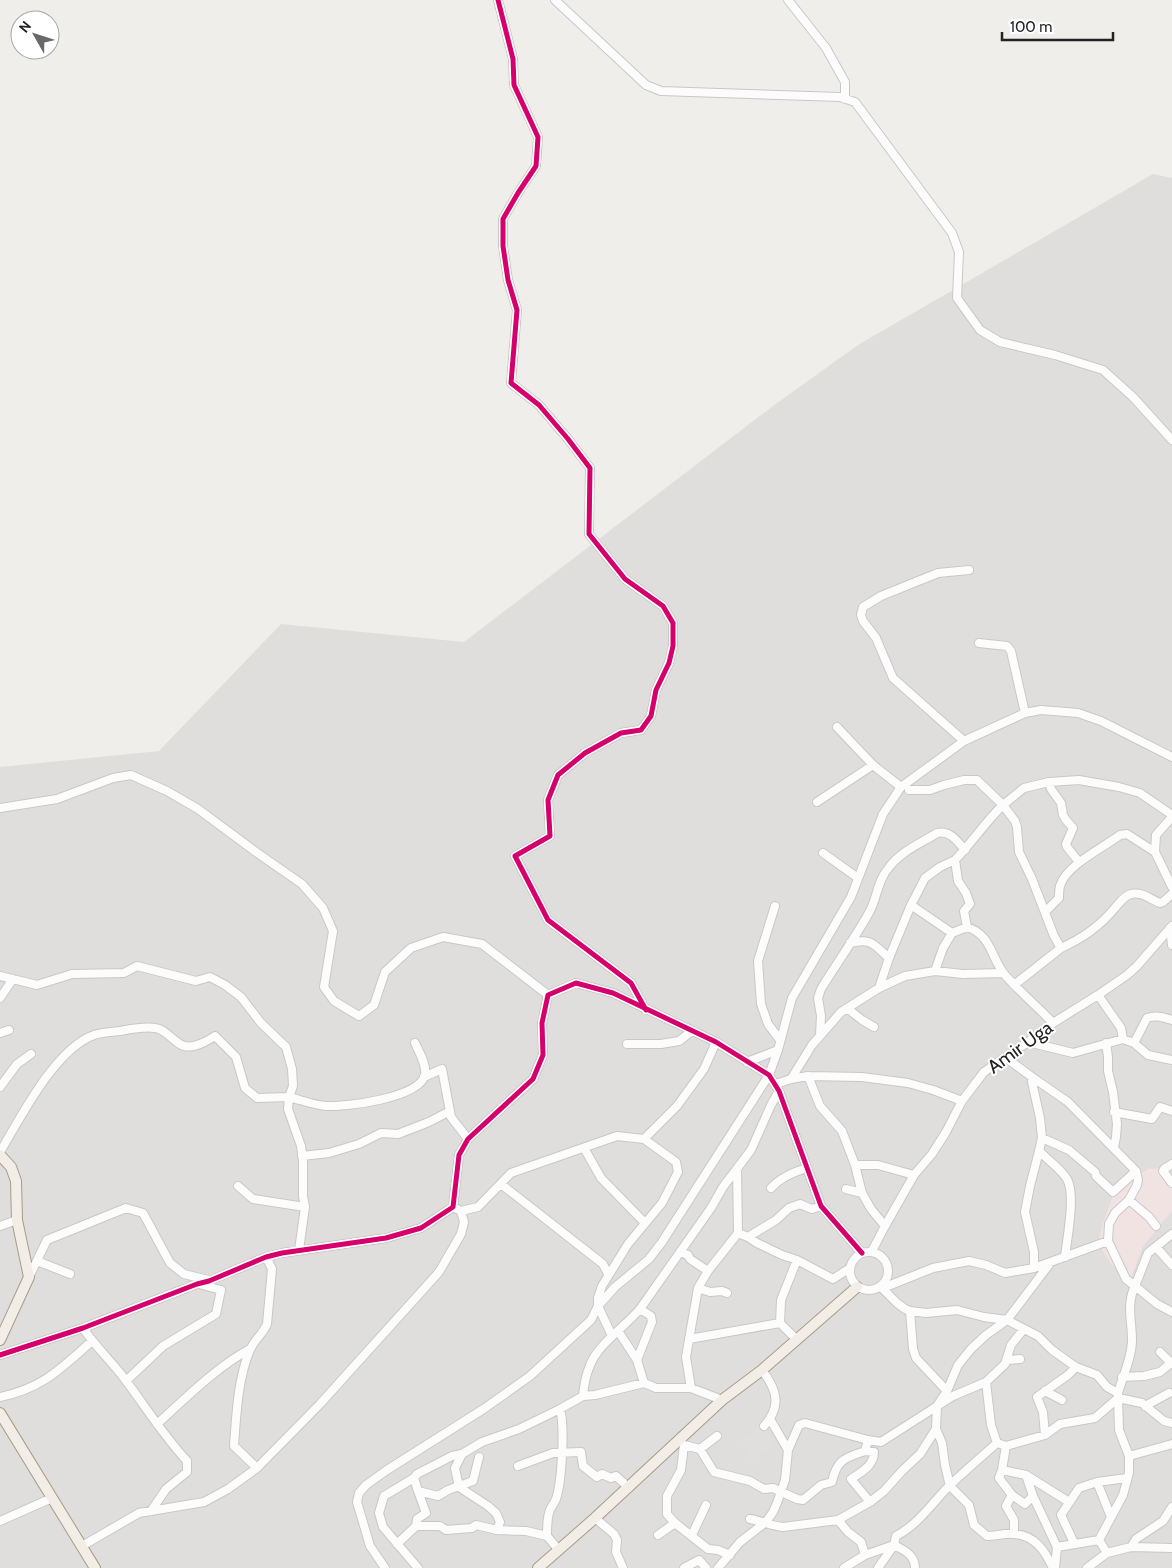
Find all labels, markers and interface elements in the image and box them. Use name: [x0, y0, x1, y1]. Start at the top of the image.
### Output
north arrow: [10, 10, 60, 60]
scale bar: [1002, 10, 1113, 42]
text: N: [15, 17, 35, 36]
text: 100 m: [1010, 18, 1052, 36]
street label: Amir Uga: [983, 1016, 1057, 1078]

